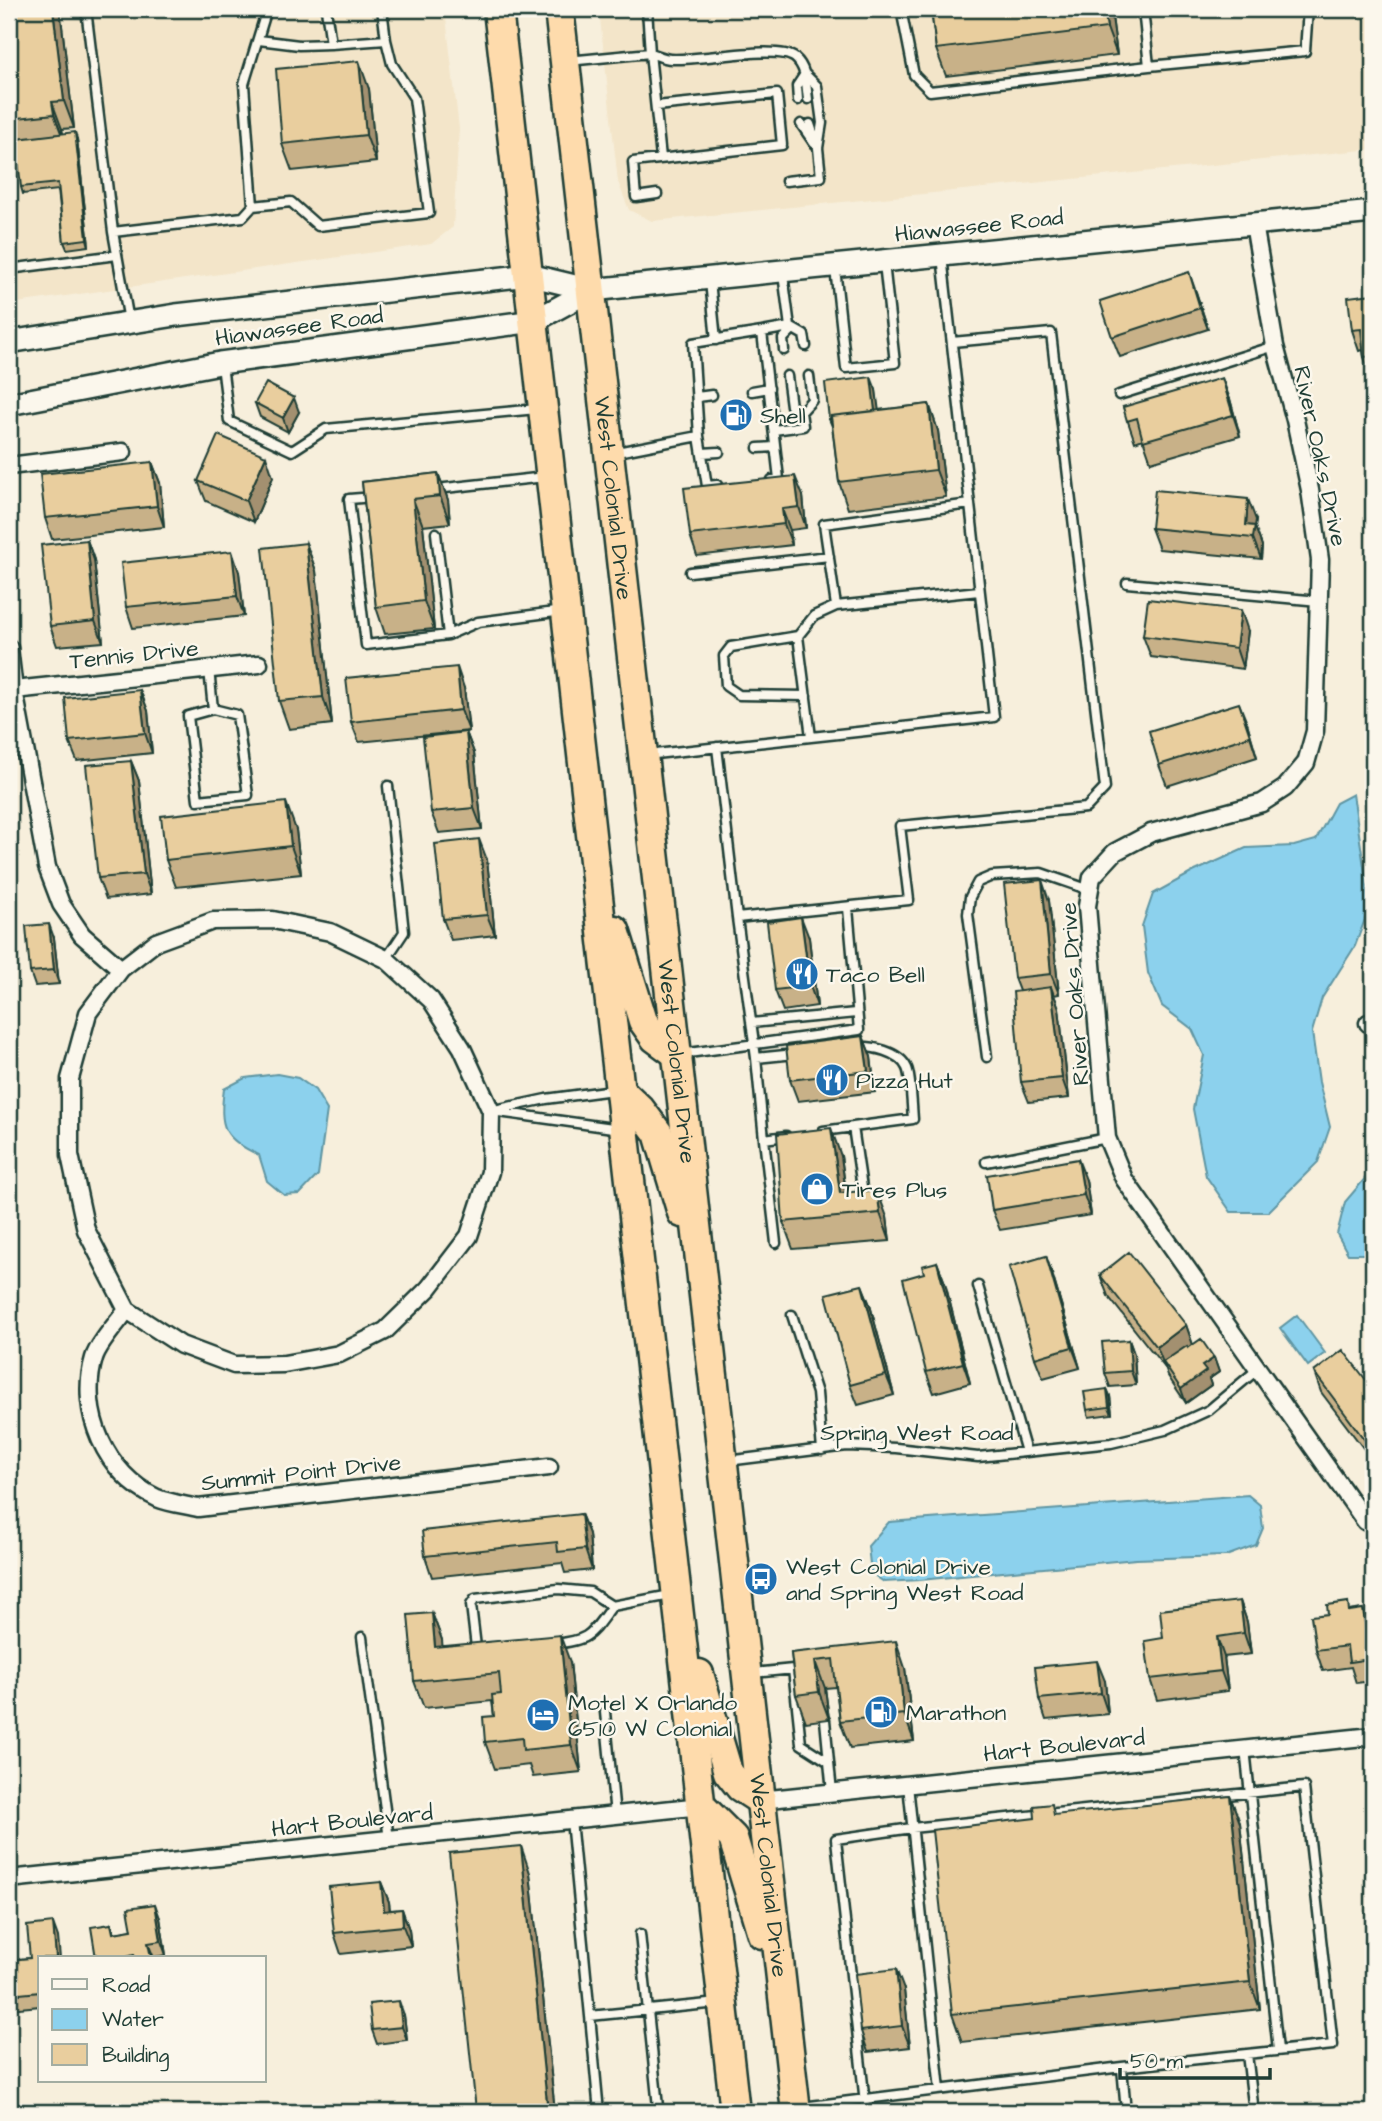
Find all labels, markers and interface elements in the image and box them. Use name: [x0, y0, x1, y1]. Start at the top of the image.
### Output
street label: Hiawassee Road: [893, 201, 1065, 251]
street label: Hiawassee Road: [213, 299, 385, 355]
street label: River Oaks Drive: [1285, 363, 1355, 549]
street label: West Colonial Drive: [586, 394, 640, 602]
fuel station icon: Shell: [717, 396, 755, 434]
place label: Shell: [760, 400, 806, 432]
street label: Tennis Drive: [68, 632, 200, 678]
street label: River Oaks Drive: [1053, 901, 1097, 1087]
restaurant icon: Taco Bell: [783, 955, 821, 993]
street label: West Colonial Drive: [649, 958, 704, 1165]
place label: Taco Bell: [826, 959, 925, 991]
restaurant icon: Pizza Hut: [813, 1061, 851, 1099]
place label: Pizza Hut: [856, 1065, 953, 1097]
shop icon: Tires Plus: [798, 1170, 836, 1208]
place label: Tires Plus: [842, 1174, 947, 1206]
street label: Spring West Road: [820, 1417, 1014, 1450]
street label: Summit Point Drive: [200, 1447, 403, 1499]
place label: West Colonial Drive and Spring West Road: [786, 1551, 1024, 1610]
bus stop icon: West Colonial Drive and Spring West Road: [742, 1560, 780, 1598]
place label: Motel X Orlando 6510 W Colonial: [568, 1687, 737, 1745]
fuel station icon: Marathon: [862, 1693, 900, 1731]
hotel icon: Motel X Orlando 6510 W Colonial: [524, 1696, 562, 1734]
place label: Marathon: [906, 1697, 1006, 1729]
street label: Hart Boulevard: [982, 1722, 1147, 1770]
street label: West Colonial Drive: [741, 1772, 796, 1979]
street label: Hart Boulevard: [270, 1797, 435, 1845]
legend: [38, 1956, 266, 2082]
text: Road: [102, 1971, 150, 2000]
text: Water: [102, 2005, 164, 2034]
scale bar: [1120, 2037, 1270, 2081]
text: Building: [102, 2041, 170, 2072]
text: 50 m: [1130, 2047, 1184, 2076]

